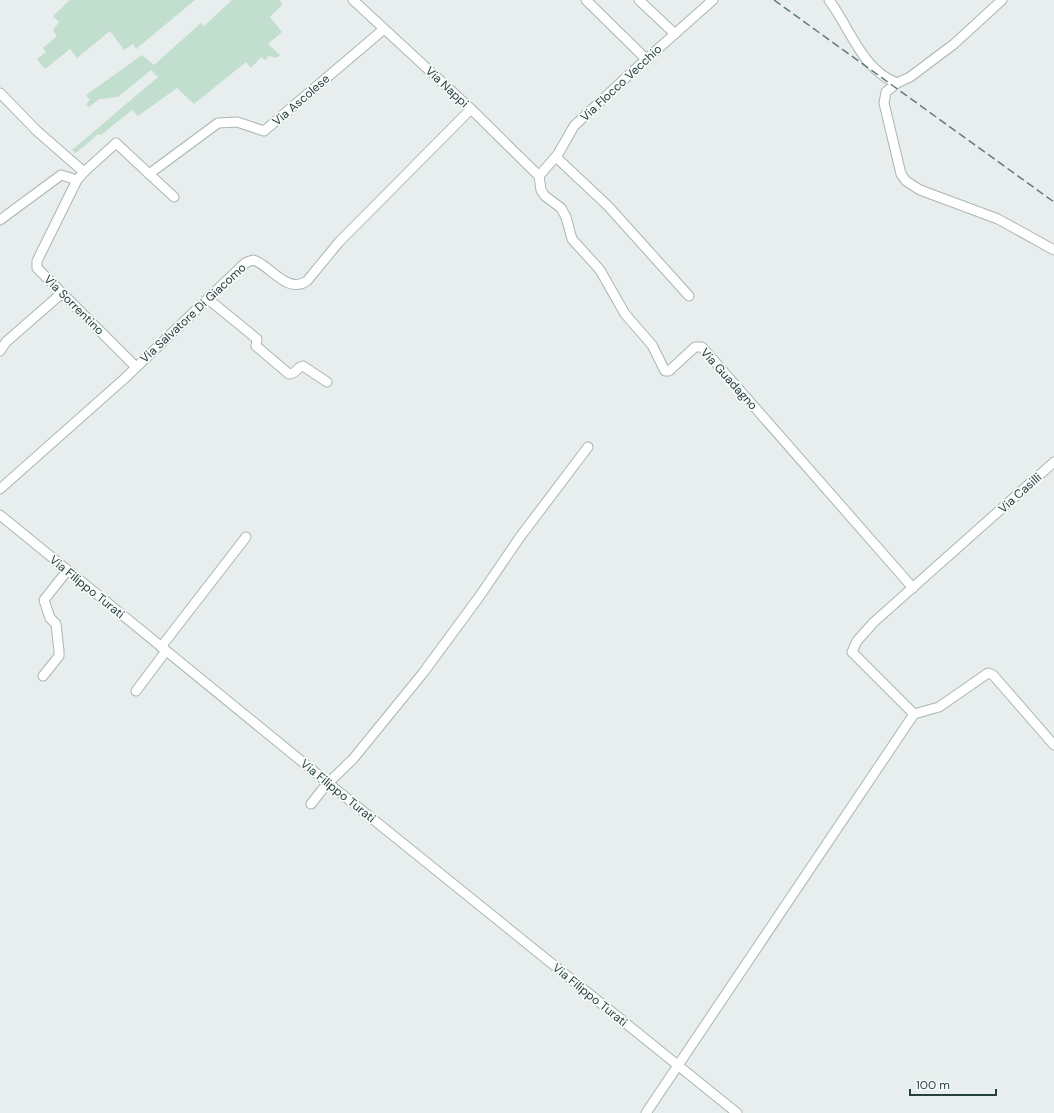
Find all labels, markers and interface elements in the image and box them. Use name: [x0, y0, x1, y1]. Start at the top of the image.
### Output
street label: Via Flocco Vecchio: [577, 41, 665, 125]
street label: Via Nappi: [422, 63, 472, 111]
street label: Via Ascolese: [269, 71, 333, 129]
street label: Via Salvatore Di Giacomo: [136, 260, 250, 366]
street label: Via Sorrentino: [41, 272, 107, 338]
street label: Via Guadagno: [697, 345, 761, 413]
street label: Via Casilli: [995, 469, 1045, 517]
street label: Via Filippo Turati: [46, 552, 128, 622]
street label: Via Filippo Turati: [297, 756, 379, 826]
street label: Via Filippo Turati: [549, 960, 631, 1030]
scale bar: [910, 1071, 996, 1097]
text: 100 m: [916, 1077, 950, 1093]

